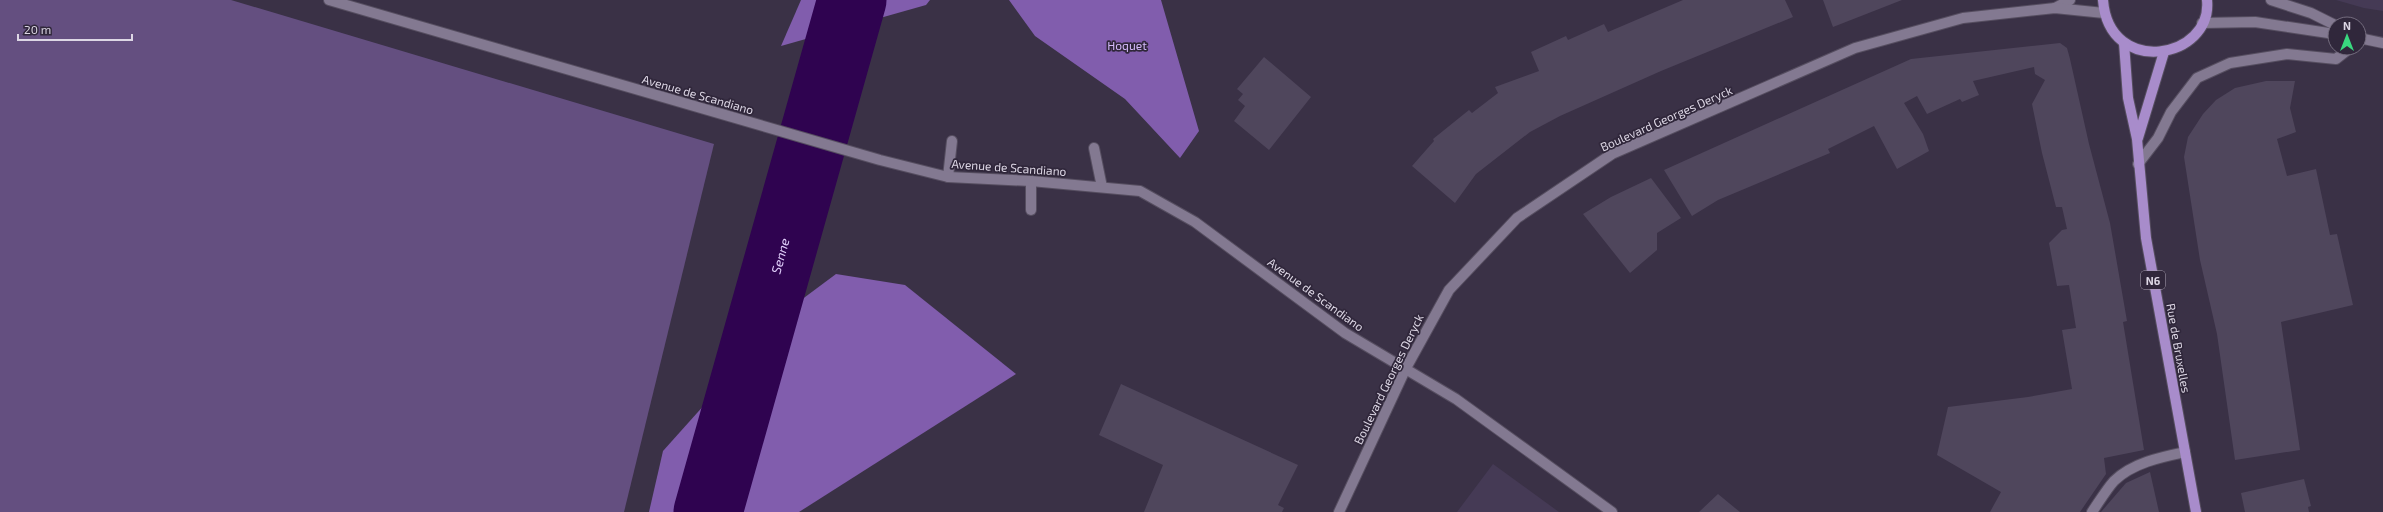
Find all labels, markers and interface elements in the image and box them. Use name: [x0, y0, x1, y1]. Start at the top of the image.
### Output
scale bar: [18, 16, 132, 42]
north arrow: [2327, 16, 2367, 56]
text: N: [2343, 19, 2351, 32]
text: 20 m: [24, 22, 51, 36]
park label: Hoquet: [1107, 38, 1147, 52]
street label: Avenue de Scandiano: [641, 71, 756, 117]
street label: Boulevard Georges Deryck: [1598, 83, 1734, 153]
street label: Avenue de Scandiano: [951, 156, 1067, 178]
water label: Senne: [767, 236, 793, 276]
street label: Avenue de Scandiano: [1265, 254, 1367, 334]
road number: N6: [2141, 271, 2165, 289]
street label: Rue de Bruxelles: [2164, 302, 2194, 394]
street label: Boulevard Georges Deryck: [1350, 312, 1426, 446]

